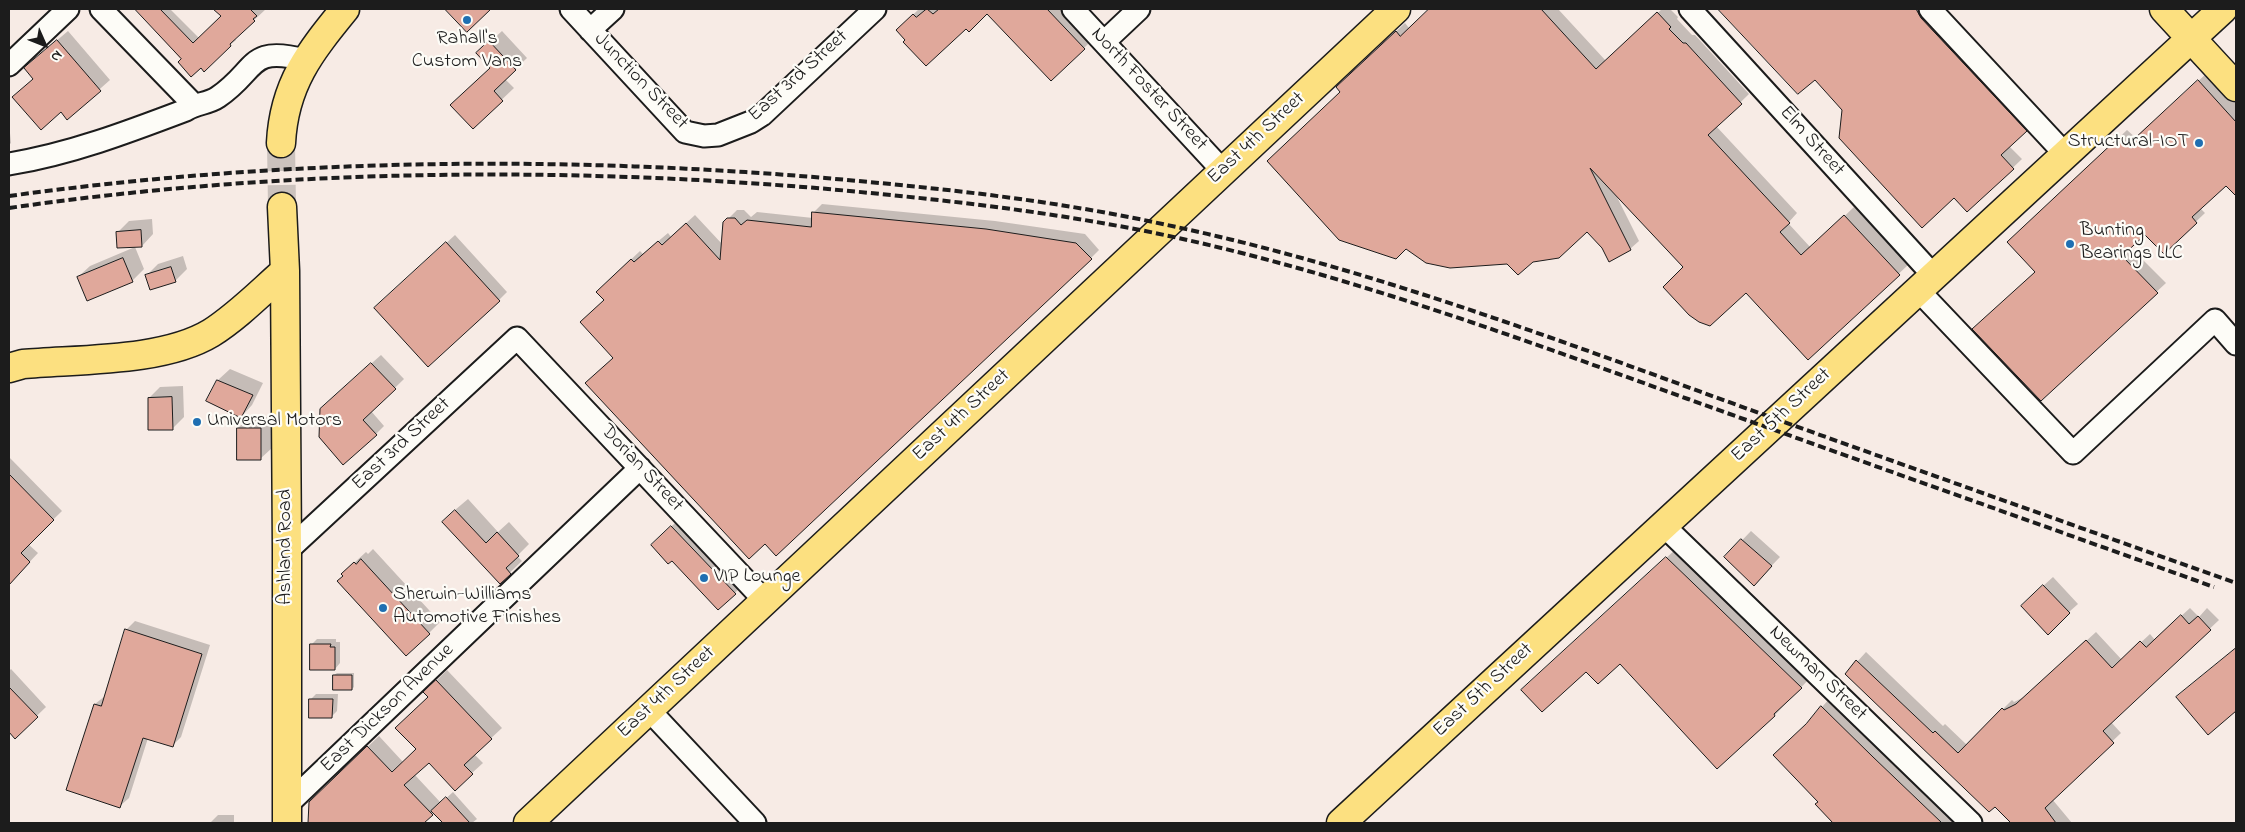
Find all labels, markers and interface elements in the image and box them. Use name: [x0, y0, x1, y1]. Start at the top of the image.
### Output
marker: Rahall's Custom Vans: [461, 14, 473, 26]
north arrow: [20, 20, 70, 70]
street label: North Foster Street: [1085, 23, 1211, 157]
street label: East 3rd Street: [744, 26, 854, 128]
place label: Rahall's Custom Vans: [412, 28, 522, 75]
street label: Junction Street: [588, 28, 692, 136]
text: N: [45, 45, 67, 66]
street label: East 4th Street: [1203, 88, 1311, 190]
street label: Elm Street: [1773, 102, 1849, 182]
place label: Structural-IOT: [2068, 131, 2189, 155]
marker: Structural-IOT: [2193, 137, 2205, 149]
place label: Bunting Bearings LLC: [2080, 220, 2183, 267]
marker: Bunting Bearings LLC: [2064, 238, 2076, 250]
street label: East 5th Street: [1727, 364, 1837, 468]
street label: East 4th Street: [908, 365, 1016, 467]
street label: East 3rd Street: [348, 393, 456, 497]
place label: Universal Motors: [207, 410, 342, 434]
marker: Universal Motors: [191, 416, 203, 428]
street label: Dorian Street: [594, 420, 688, 518]
street label: Ashland Road: [275, 489, 299, 605]
place label: VIP Lounge: [714, 566, 800, 590]
marker: VIP Lounge: [698, 572, 710, 584]
place label: Sherwin-Williams Automotive Finishes: [393, 584, 561, 631]
marker: Sherwin-Williams Automotive Finishes: [377, 602, 389, 614]
street label: Newman Street: [1763, 621, 1871, 727]
street label: East Dickson Avenue: [316, 639, 460, 779]
street label: East 5th Street: [1429, 639, 1539, 743]
street label: East 4th Street: [613, 642, 721, 744]

